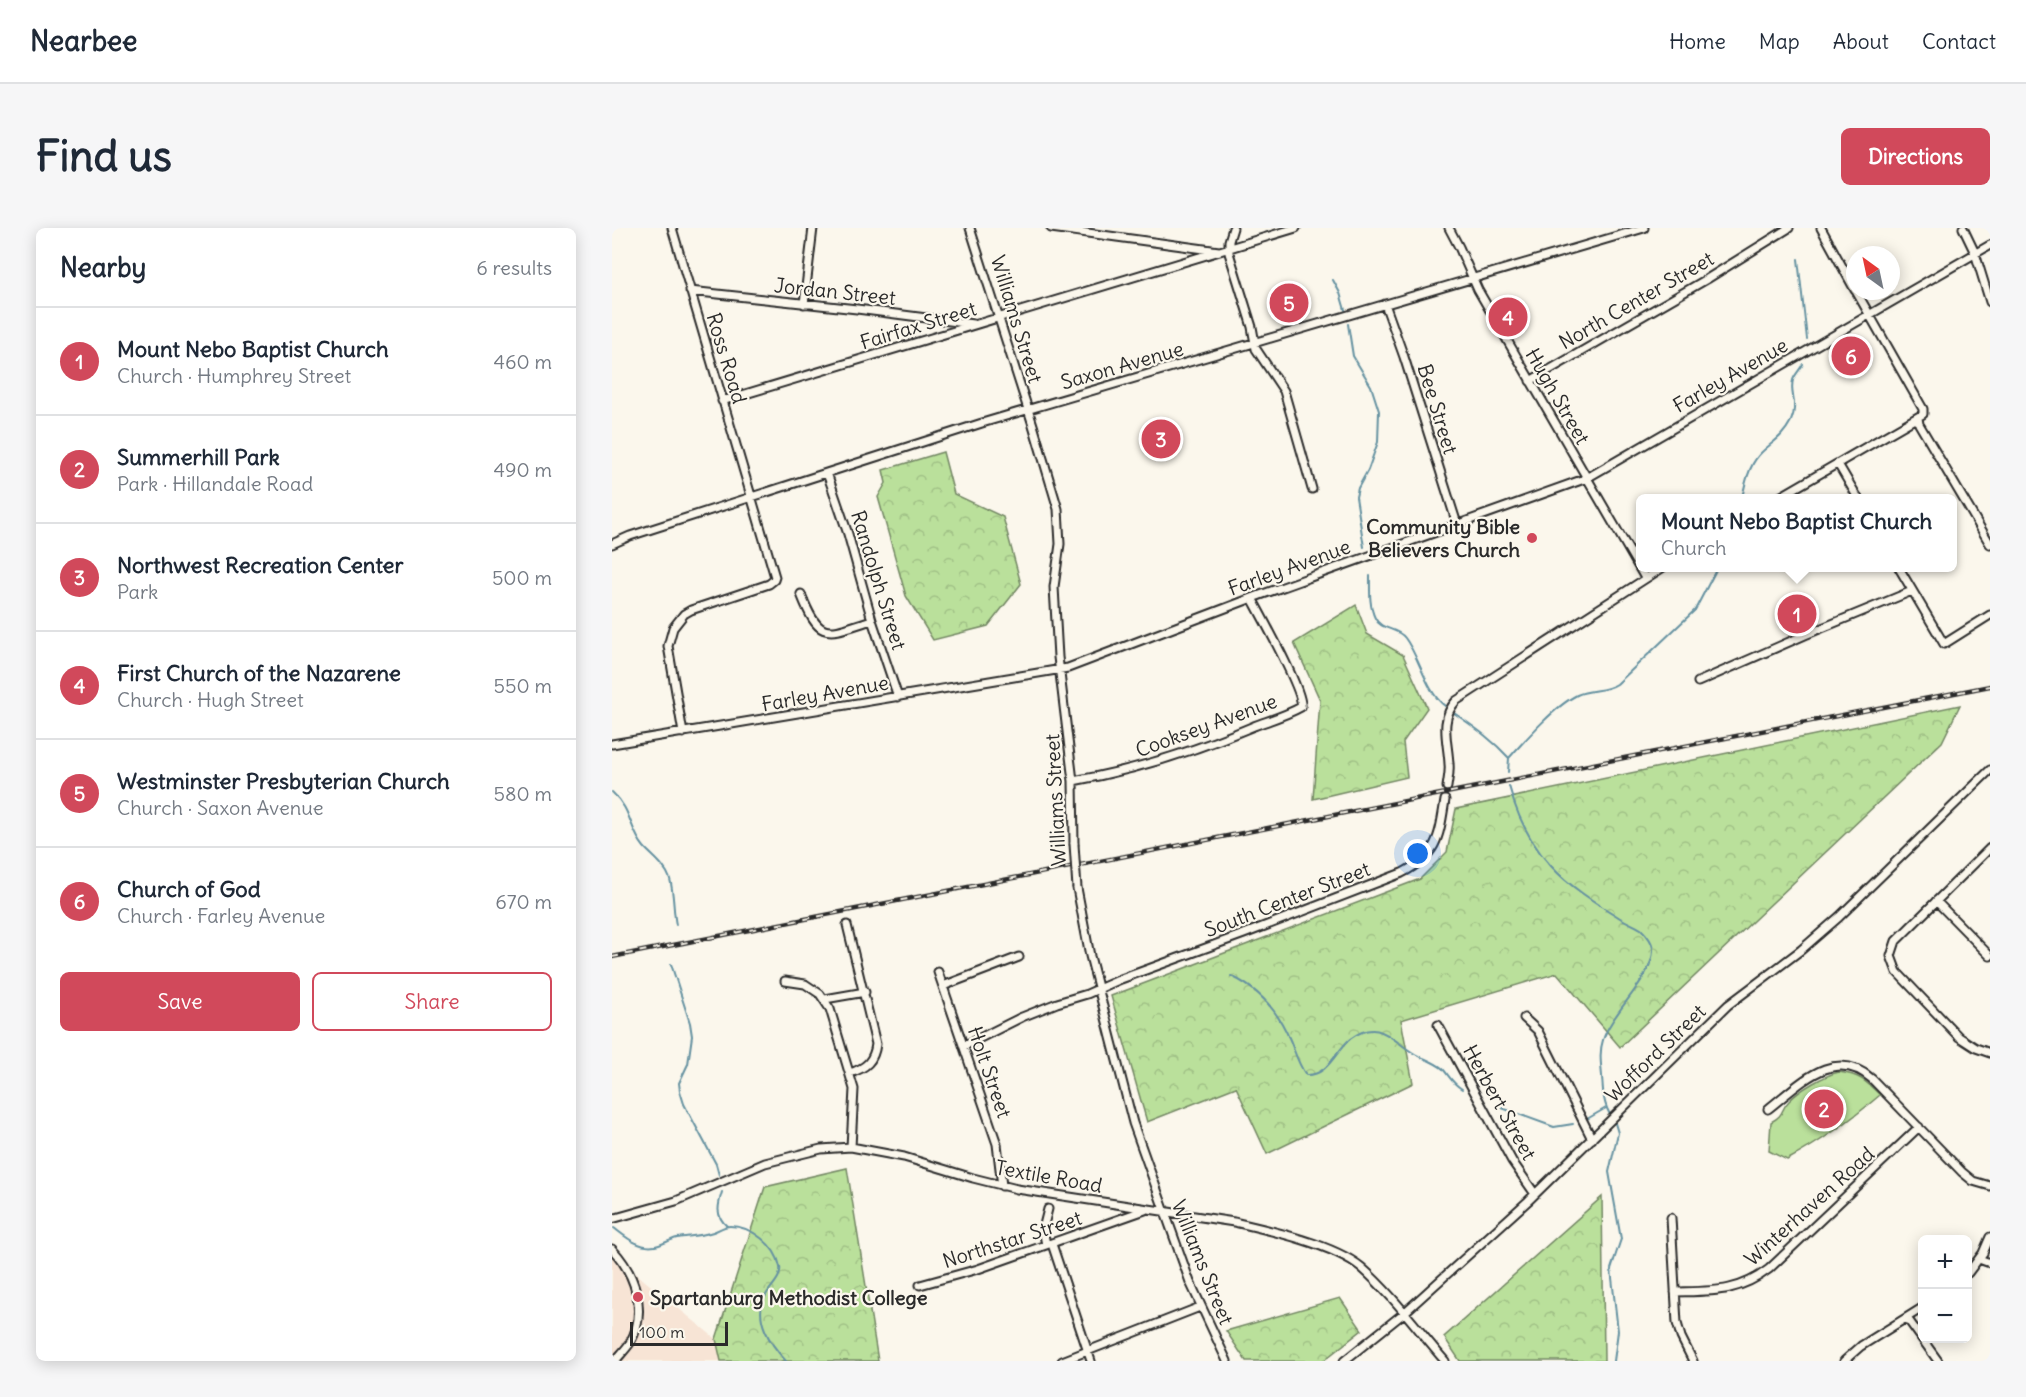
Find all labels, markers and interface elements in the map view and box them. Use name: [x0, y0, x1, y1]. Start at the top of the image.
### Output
text: Nearbee: [30, 23, 137, 59]
text: Home: [1669, 28, 1726, 55]
text: Map: [1759, 28, 1800, 55]
text: About: [1833, 28, 1889, 55]
text: Contact: [1922, 28, 1996, 55]
button: Directions: [1841, 128, 1990, 185]
text: Find us: [36, 130, 172, 182]
street label: North Center Street: [1554, 245, 1718, 354]
north arrow: [1846, 246, 1900, 300]
text: Nearby: [60, 251, 146, 284]
street label: Williams Street: [986, 252, 1048, 386]
text: 6 results: [476, 255, 552, 280]
street label: Jordan Street: [773, 272, 897, 310]
pin: 5: [1270, 280, 1308, 326]
pin: 4: [1488, 294, 1528, 340]
street label: Fairfax Street: [857, 295, 979, 355]
street label: Ross Road: [701, 310, 753, 407]
street label: Farley Avenue: [1668, 332, 1792, 418]
pin: 6: [1832, 334, 1870, 378]
text: Mount Nebo Baptist Church: [117, 335, 389, 363]
street label: Saxon Avenue: [1058, 336, 1186, 394]
street label: Hugh Street: [1520, 343, 1596, 449]
text: 1: [76, 349, 83, 374]
text: 460 m: [493, 349, 552, 374]
street label: Bee Street: [1412, 361, 1464, 457]
text: Church · Humphrey Street: [117, 363, 351, 388]
pin: 3: [1142, 416, 1180, 462]
text: Summerhill Park: [117, 443, 280, 471]
text: 2: [74, 457, 85, 482]
text: 490 m: [493, 457, 552, 482]
text: Park · Hillandale Road: [117, 471, 313, 496]
popup: [1636, 494, 1957, 572]
street label: Randolph Street: [846, 507, 912, 653]
text: Mount Nebo Baptist Church: [1661, 507, 1932, 535]
place label: Community Bible Believers Church: [1366, 514, 1520, 562]
marker: Community Bible Believers Church: [1525, 531, 1539, 545]
street label: Farley Avenue: [1224, 533, 1354, 601]
text: Church: [1661, 535, 1727, 560]
text: Northwest Recreation Center: [117, 551, 403, 579]
text: 3: [74, 565, 85, 590]
text: 500 m: [492, 565, 552, 590]
text: Park: [117, 579, 158, 604]
pin: 1: [1778, 592, 1816, 636]
text: First Church of the Nazarene: [117, 659, 401, 687]
street label: Farley Avenue: [760, 670, 890, 716]
text: 4: [74, 673, 85, 698]
text: 550 m: [494, 673, 552, 698]
text: Church · Hugh Street: [117, 687, 304, 712]
street label: Cooksey Avenue: [1132, 688, 1280, 762]
street label: Williams Street: [1039, 733, 1071, 867]
text: Westminster Presbyterian Church: [117, 767, 450, 795]
text: 5: [74, 781, 85, 806]
text: 580 m: [494, 781, 552, 806]
text: Church · Saxon Avenue: [117, 795, 324, 820]
your location: [1403, 839, 1432, 868]
street label: South Center Street: [1201, 856, 1374, 942]
text: Church of God: [117, 875, 261, 903]
text: 6: [74, 889, 85, 914]
text: 670 m: [495, 889, 552, 914]
text: Church · Farley Avenue: [117, 903, 325, 928]
button: Save: [60, 972, 300, 1031]
button: Share: [312, 972, 552, 1031]
street label: Wofford Street: [1599, 998, 1711, 1107]
street label: Holt Street: [963, 1023, 1017, 1121]
street label: Herbert Street: [1458, 1040, 1542, 1164]
pin: 2: [1804, 1086, 1844, 1132]
street label: Winterhaven Road: [1739, 1141, 1879, 1271]
street label: Textile Road: [994, 1154, 1104, 1198]
street label: Williams Street: [1167, 1196, 1239, 1328]
street label: Northstar Street: [939, 1205, 1085, 1273]
map controls: [1918, 1235, 1972, 1343]
button: +: [1918, 1235, 1972, 1289]
place label: Spartanburg Methodist College: [650, 1285, 928, 1310]
button: −: [1918, 1289, 1972, 1343]
marker: Spartanburg Methodist College: [631, 1290, 645, 1304]
scale bar: [630, 1319, 728, 1346]
text: 100 m: [639, 1322, 684, 1342]

